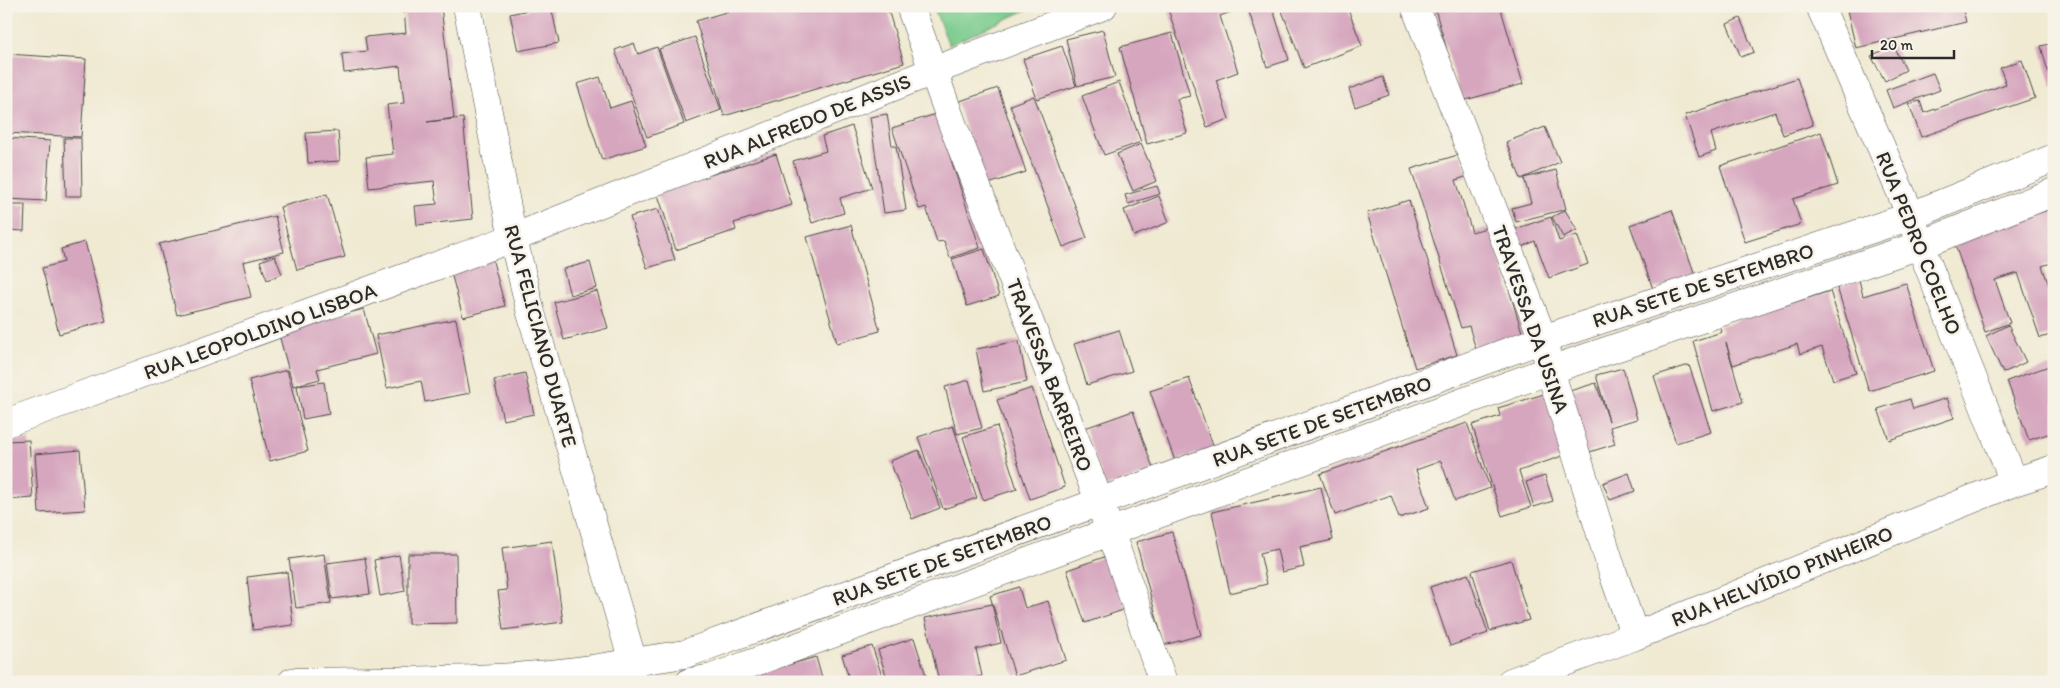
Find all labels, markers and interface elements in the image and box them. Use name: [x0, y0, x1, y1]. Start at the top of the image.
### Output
scale bar: [1872, 28, 1955, 60]
text: 20 m: [1880, 36, 1914, 54]
street label: RUA ALFREDO DE ASSIS: [700, 68, 914, 174]
street label: RUA PEDRO COELHO: [1871, 148, 1967, 338]
street label: RUA FELICIANO DUARTE: [499, 222, 583, 450]
street label: TRAVESSA DA USINA: [1487, 222, 1575, 417]
street label: RUA SETE DE SETEMBRO: [1589, 237, 1817, 333]
street label: TRAVESSA BARREIRO: [1002, 275, 1098, 475]
street label: RUA LEOPOLDINO LISBOA: [140, 277, 380, 385]
street label: RUA SETE DE SETEMBRO: [1209, 370, 1435, 472]
street label: RUA SETE DE SETEMBRO: [829, 509, 1055, 611]
street label: RUA HELVÍDIO PINHEIRO: [1668, 520, 1896, 632]

